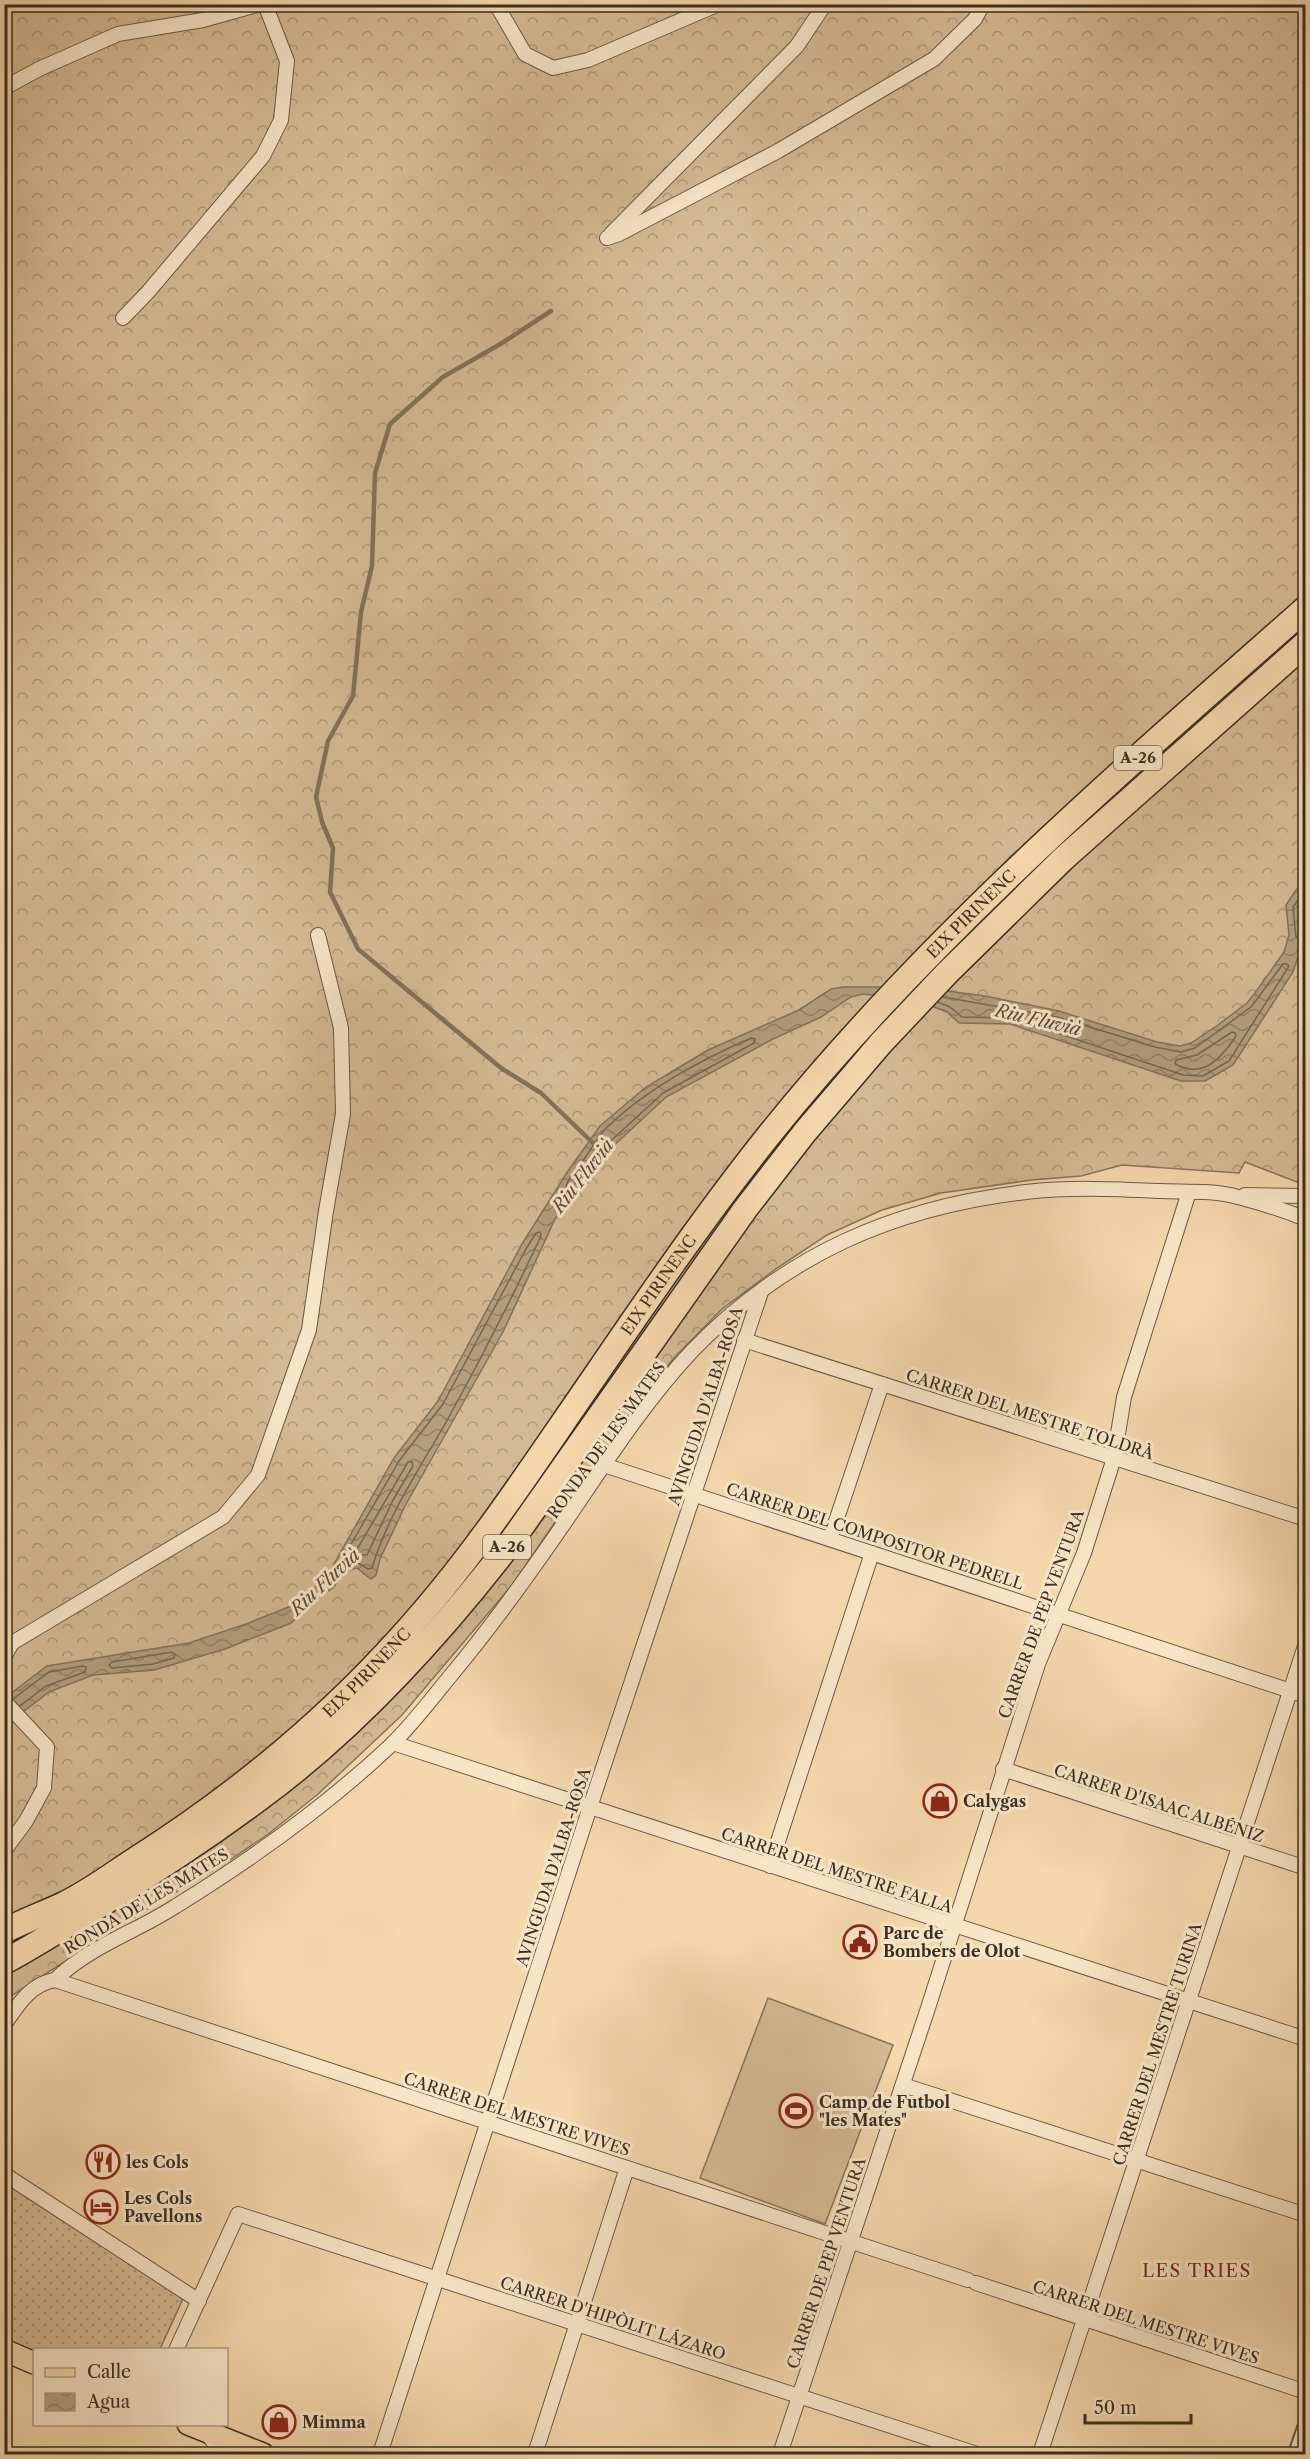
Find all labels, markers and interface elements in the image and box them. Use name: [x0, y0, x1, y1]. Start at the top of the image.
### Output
road number: A-26: [1114, 746, 1162, 770]
street label: EIX PIRINENC: [922, 865, 1020, 962]
water label: Riu Fluvià: [991, 999, 1083, 1041]
water label: Riu Fluvià: [546, 1135, 619, 1219]
street label: EIX PIRINENC: [616, 1231, 700, 1339]
street label: AVINGUDA D'ALBA-ROSA: [663, 1303, 747, 1509]
street label: RONDA DE LES MATES: [542, 1358, 670, 1522]
street label: CARRER DEL MESTRE TOLDRÀ: [904, 1364, 1158, 1464]
street label: CARRER DEL COMPOSITOR PEDRELL: [724, 1478, 1027, 1594]
street label: CARRER DE PEP VENTURA: [994, 1506, 1089, 1721]
road number: A-26: [483, 1535, 531, 1559]
water label: Riu Fluvià: [284, 1544, 365, 1621]
street label: EIX PIRINENC: [318, 1623, 415, 1721]
street label: CARRER D'ISAAC ALBÉNIZ: [1052, 1760, 1267, 1846]
street label: AVINGUDA D'ALBA-ROSA: [511, 1764, 595, 1970]
shop icon: Calygas: [922, 1783, 958, 1819]
place label: Calygas: [963, 1791, 1026, 1811]
street label: CARRER DEL MESTRE FALLA: [719, 1823, 956, 1917]
street label: RONDA DE LES MATES: [60, 1844, 232, 1958]
street label: CARRER DEL MESTRE TURINA: [1108, 1919, 1206, 2168]
place label: Parc de Bombers de Olot: [883, 1923, 1021, 1961]
public building icon: Parc de Bombers de Olot: [842, 1924, 878, 1960]
street label: CARRER DEL MESTRE VIVES: [401, 2068, 633, 2160]
place label: Camp de Futbol "les Mates": [819, 2092, 950, 2130]
sports icon: Camp de Futbol "les Mates": [778, 2093, 814, 2129]
restaurant icon: les Cols: [85, 2144, 121, 2180]
place label: les Cols: [126, 2152, 189, 2172]
street label: CARRER DE PEP VENTURA: [782, 2154, 870, 2371]
place label: Les Cols Pavellons: [124, 2188, 202, 2226]
hotel icon: Les Cols Pavellons: [83, 2189, 119, 2225]
district label: LES TRIES: [1142, 2260, 1252, 2282]
street label: CARRER D'HIPÒLIT LÁZARO: [498, 2272, 728, 2364]
street label: CARRER DEL MESTRE VIVES: [1030, 2276, 1262, 2368]
legend: [33, 2348, 228, 2426]
text: Calle: [87, 2361, 131, 2383]
scale bar: [1085, 2387, 1192, 2425]
text: Agua: [86, 2391, 131, 2413]
text: 50 m: [1094, 2397, 1137, 2419]
shop icon: Mimma: [261, 2404, 297, 2440]
place label: Mimma: [302, 2412, 367, 2432]

